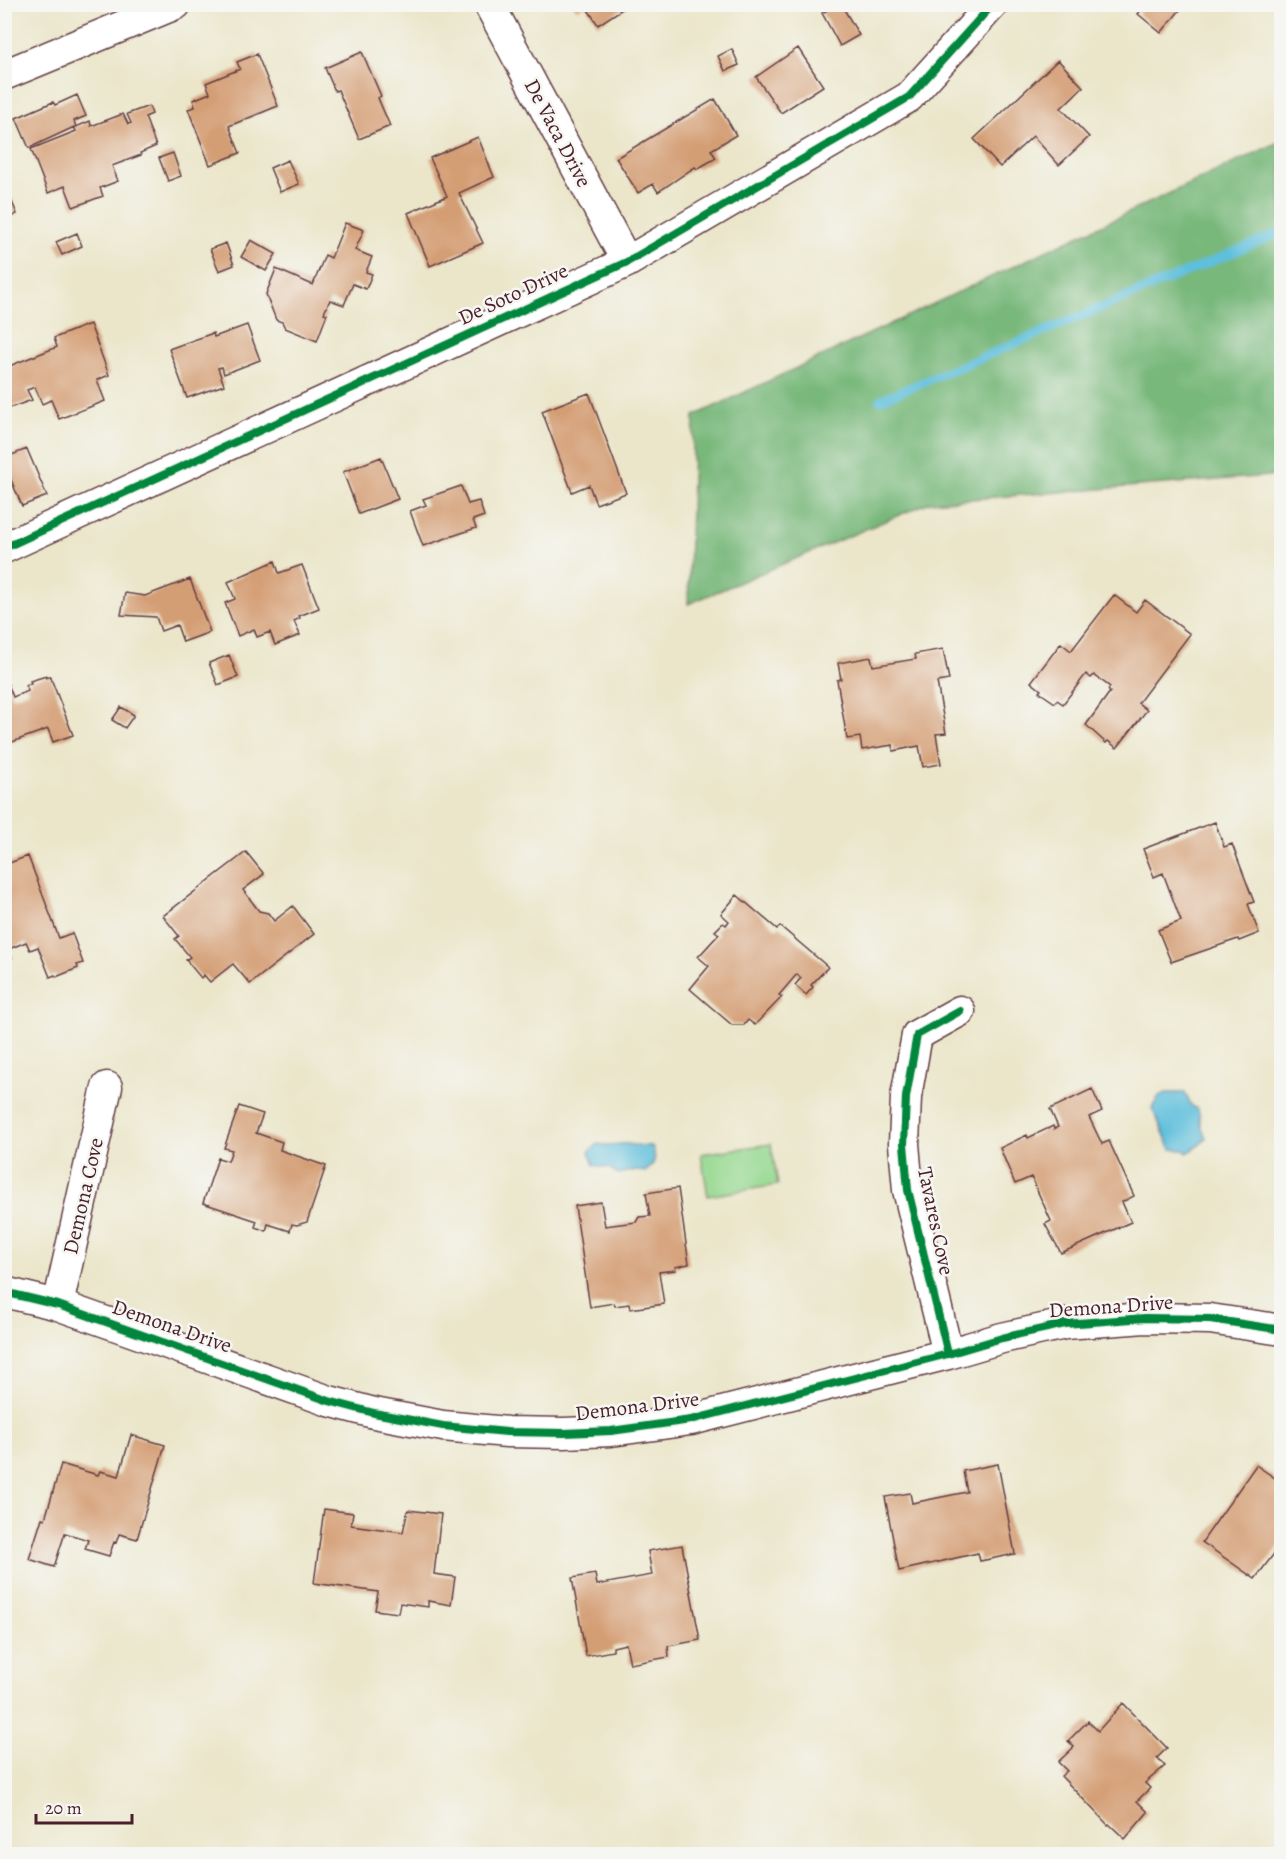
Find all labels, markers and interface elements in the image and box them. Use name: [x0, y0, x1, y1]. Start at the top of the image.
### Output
street label: De Vaca Drive: [518, 74, 598, 192]
street label: De Soto Drive: [454, 256, 572, 332]
street label: Demona Cove: [56, 1135, 110, 1257]
street label: Tavares Cove: [911, 1164, 961, 1278]
street label: Demona Drive: [1048, 1288, 1174, 1324]
street label: Demona Drive: [108, 1292, 236, 1360]
street label: Demona Drive: [573, 1385, 701, 1427]
scale bar: [36, 1787, 132, 1825]
text: 20 m: [45, 1796, 82, 1820]

